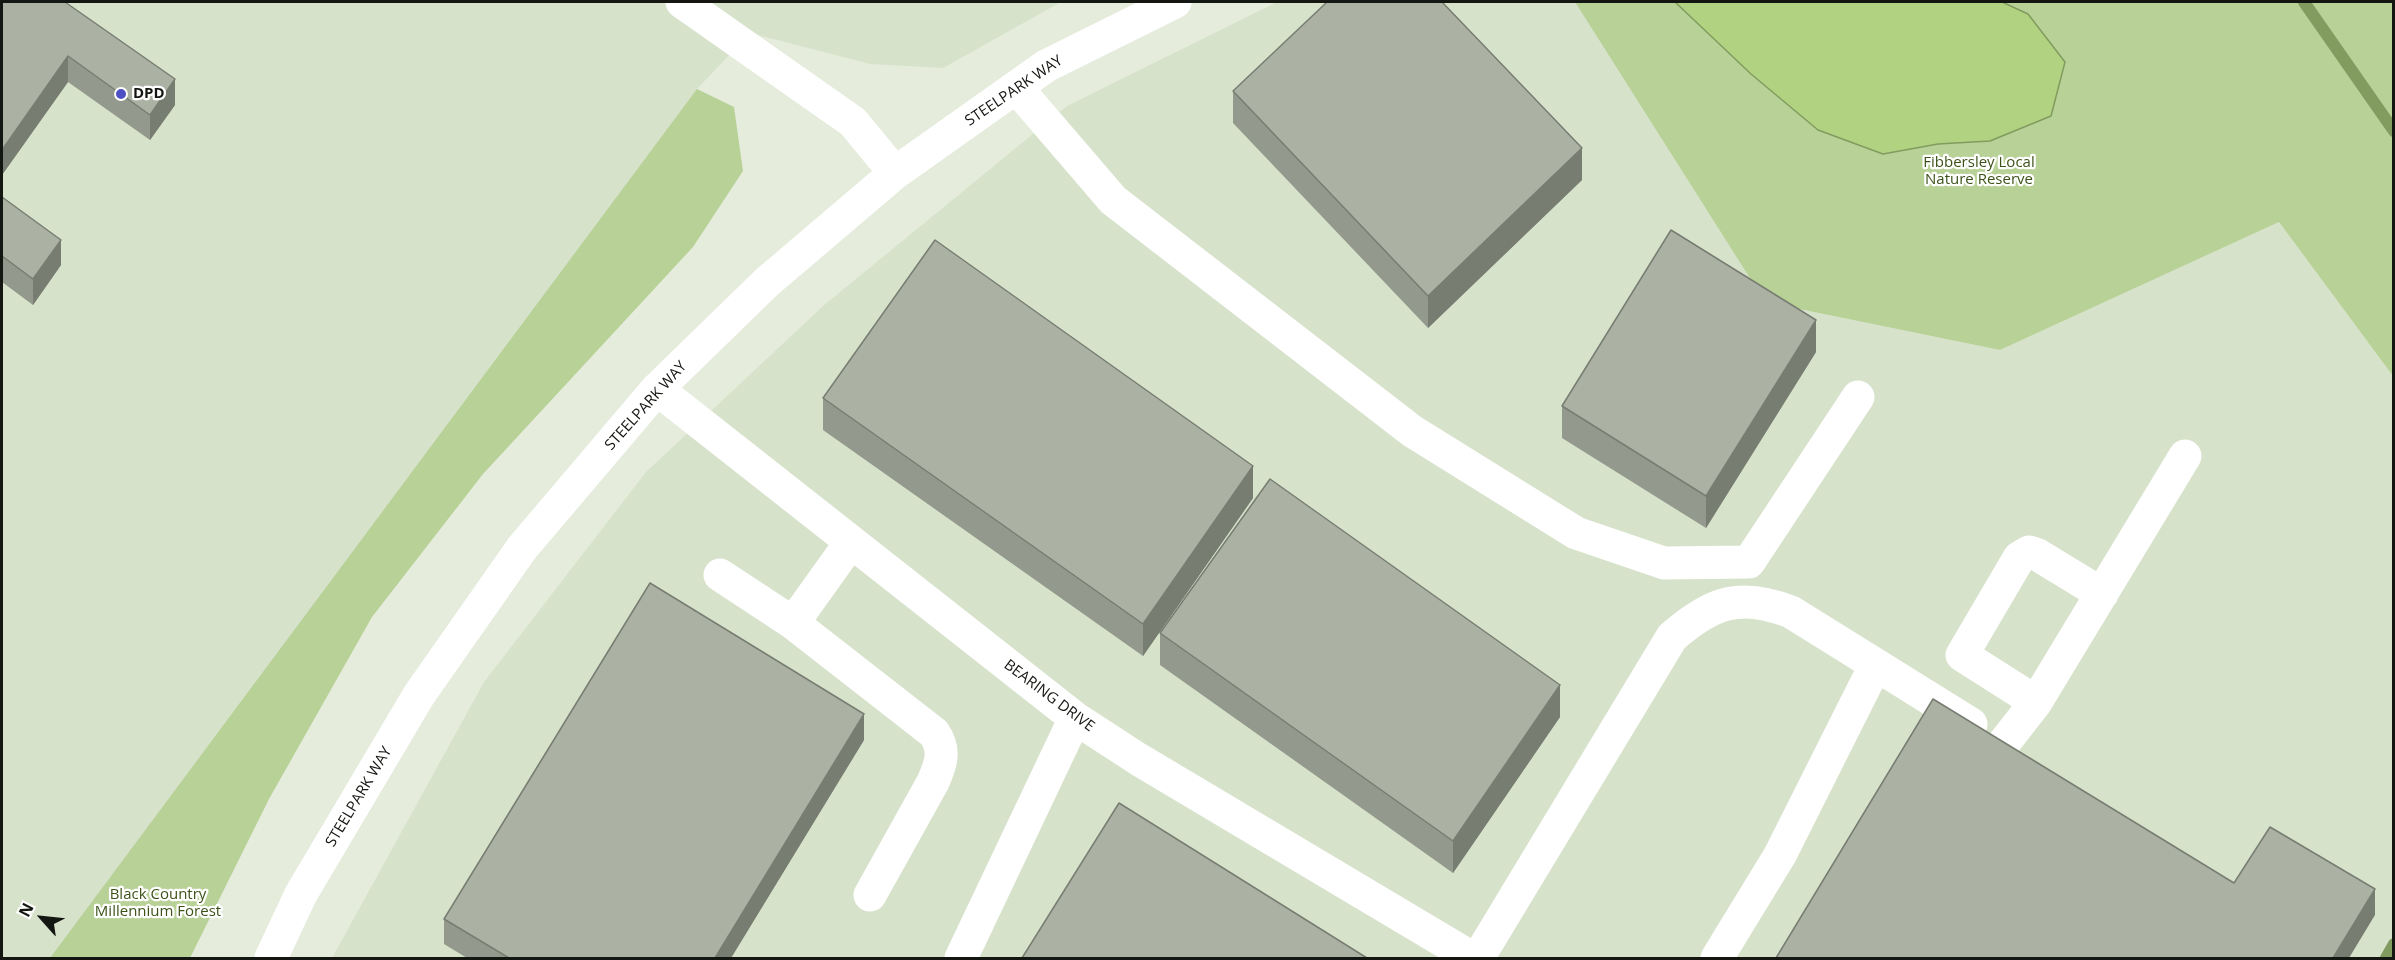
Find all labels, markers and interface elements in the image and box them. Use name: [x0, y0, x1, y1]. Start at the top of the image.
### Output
street label: STEELPARK WAY: [962, 52, 1066, 130]
place label: DPD: [133, 85, 165, 103]
marker: DPD: [114, 87, 128, 101]
park label: Fibbersley Local Nature Reserve: [1923, 154, 2035, 189]
street label: STEELPARK WAY: [601, 358, 691, 454]
street label: BEARING DRIVE: [1000, 656, 1098, 736]
street label: STEELPARK WAY: [322, 744, 396, 850]
park label: Black Country Millennium Forest: [95, 886, 221, 921]
north arrow: [12, 888, 72, 948]
text: N: [13, 899, 39, 921]

